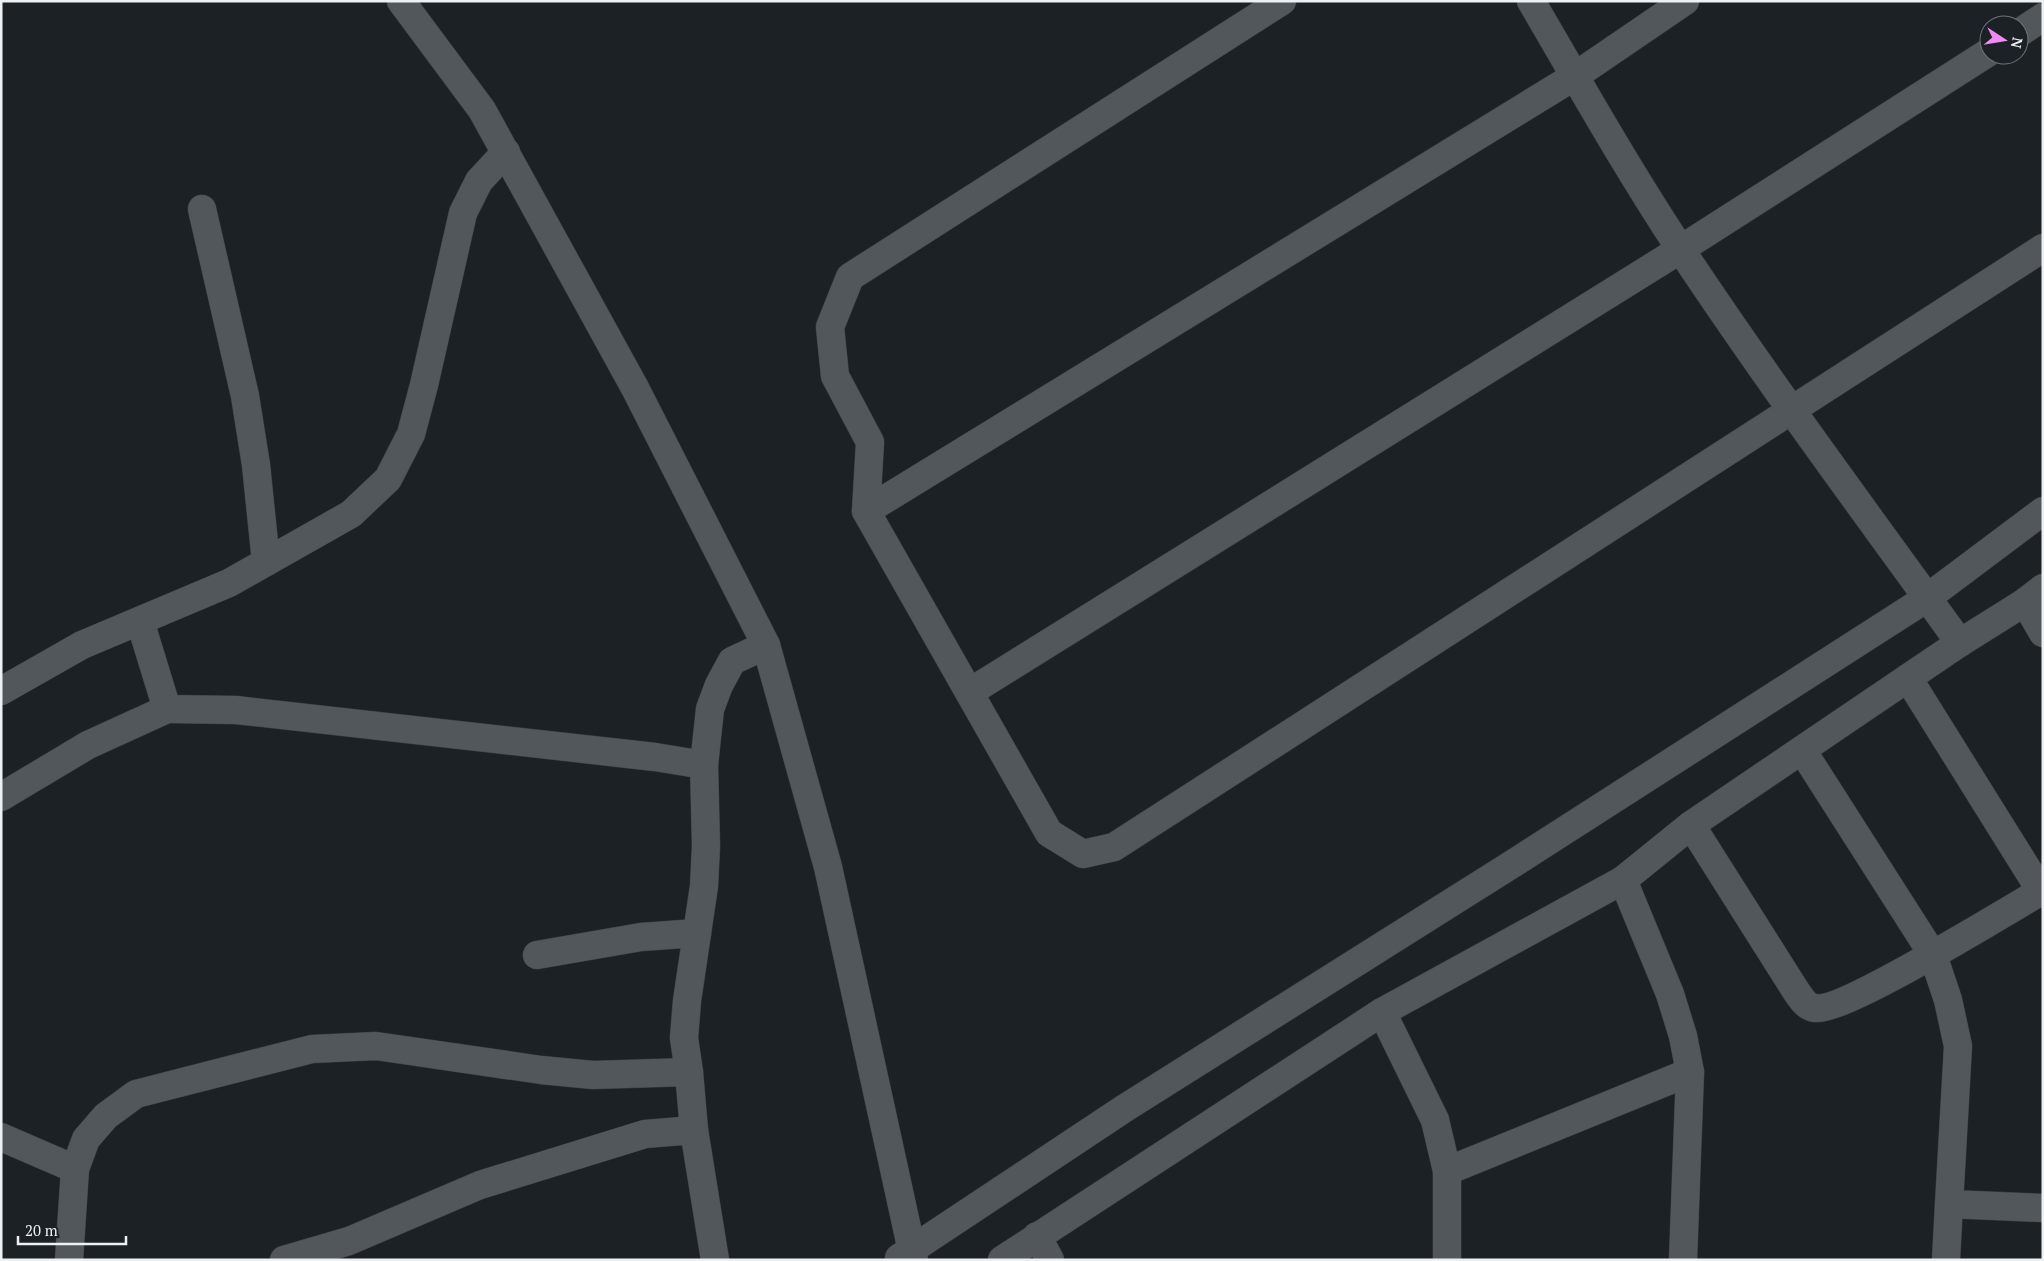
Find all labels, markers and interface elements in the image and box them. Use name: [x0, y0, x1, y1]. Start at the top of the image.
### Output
north arrow: [1979, 15, 2029, 65]
text: N: [2007, 36, 2028, 50]
scale bar: [18, 1214, 125, 1246]
text: 20 m: [25, 1220, 58, 1240]

